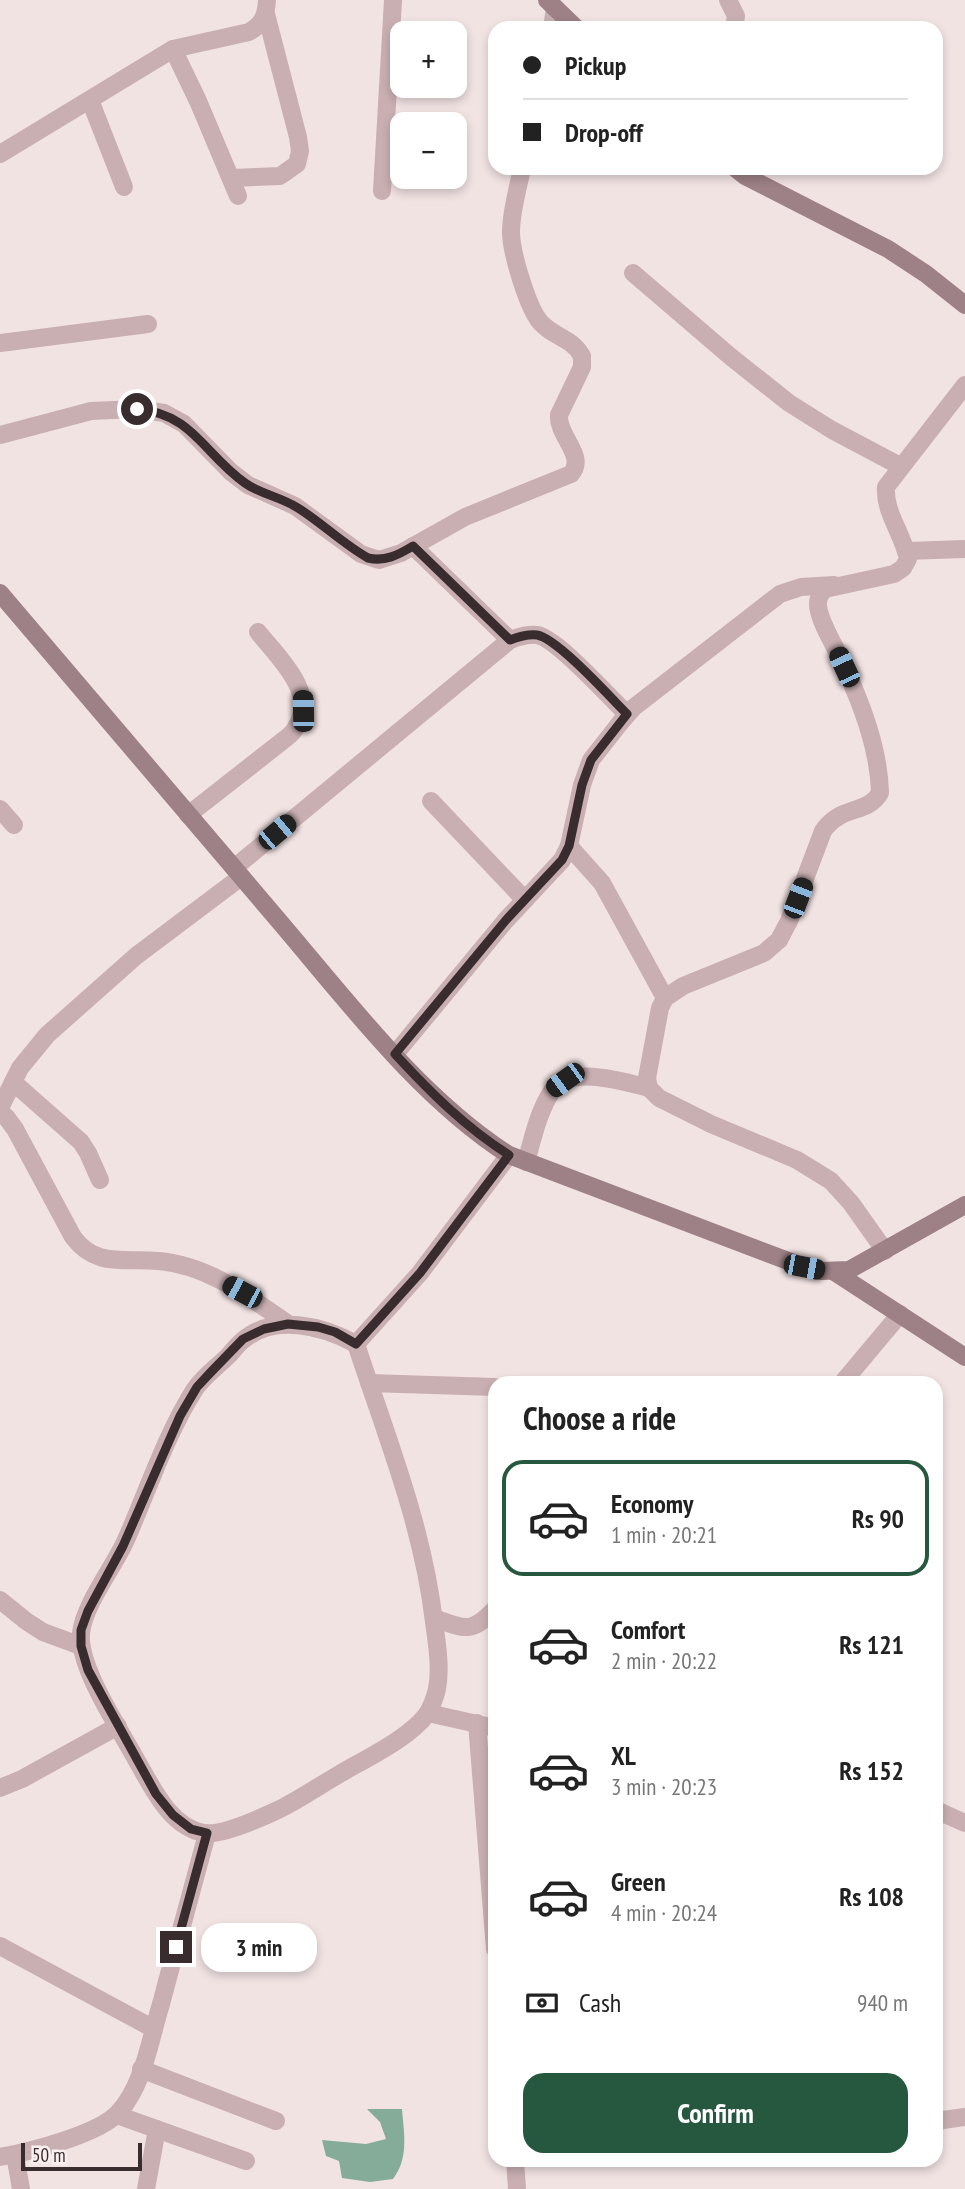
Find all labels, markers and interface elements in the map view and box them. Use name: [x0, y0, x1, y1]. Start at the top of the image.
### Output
map controls: [390, 21, 467, 189]
button: +: [390, 21, 467, 98]
text: Pickup: [565, 49, 626, 82]
button: −: [390, 112, 467, 189]
text: Drop-off: [565, 116, 643, 149]
route start: [121, 393, 153, 425]
car: [826, 644, 863, 690]
car: [293, 690, 314, 732]
car: [255, 810, 300, 854]
car: [781, 875, 816, 921]
car: [542, 1059, 589, 1101]
car: [782, 1253, 827, 1281]
car: [219, 1273, 266, 1311]
text: Choose a ride: [523, 1397, 676, 1439]
icon: car: [527, 1487, 590, 1550]
text: Economy: [611, 1487, 693, 1520]
text: Rs 90: [852, 1502, 904, 1535]
text: 1 min · 20:21: [611, 1520, 717, 1549]
icon: car: [527, 1613, 590, 1676]
text: Comfort: [611, 1613, 685, 1646]
text: Rs 121: [839, 1628, 904, 1661]
text: 2 min · 20:22: [611, 1646, 717, 1675]
icon: car: [527, 1739, 590, 1802]
text: XL: [611, 1739, 636, 1772]
text: Rs 152: [839, 1754, 904, 1787]
text: 3 min · 20:23: [611, 1772, 717, 1801]
icon: car: [527, 1865, 590, 1928]
text: Green: [611, 1865, 666, 1898]
text: Rs 108: [839, 1880, 904, 1913]
text: 4 min · 20:24: [611, 1898, 717, 1927]
callout: 3 min: [200, 1923, 316, 1972]
route end: [160, 1931, 192, 1963]
text: 3 min: [236, 1933, 282, 1962]
icon: cash: [523, 1984, 561, 2022]
text: Cash: [579, 1986, 621, 2019]
text: 940 m: [857, 1988, 908, 2017]
button: Confirm: [523, 2073, 908, 2153]
scale bar: [21, 2140, 142, 2172]
text: 50 m: [32, 2143, 66, 2167]

